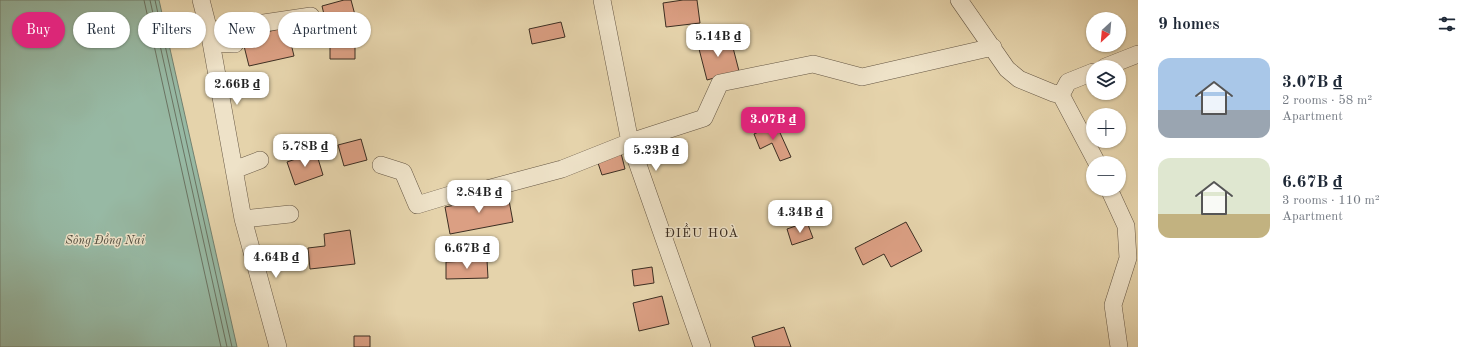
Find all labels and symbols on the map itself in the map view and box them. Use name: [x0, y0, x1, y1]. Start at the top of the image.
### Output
north arrow: [1086, 12, 1126, 52]
pin: 5.14B ₫: [681, 24, 755, 58]
pin: 2.66B ₫: [200, 72, 274, 106]
pin: 3.07B ₫: [736, 107, 810, 141]
pin: 5.78B ₫: [268, 134, 342, 168]
pin: 5.23B ₫: [619, 138, 693, 172]
pin: 2.84B ₫: [442, 180, 516, 214]
pin: 4.34B ₫: [763, 200, 837, 234]
district label: ĐIỀU HOÀ: [665, 223, 739, 240]
water label: Sông Đồng Nai: [65, 233, 145, 247]
pin: 6.67B ₫: [430, 236, 504, 270]
pin: 4.64B ₫: [239, 245, 313, 279]

